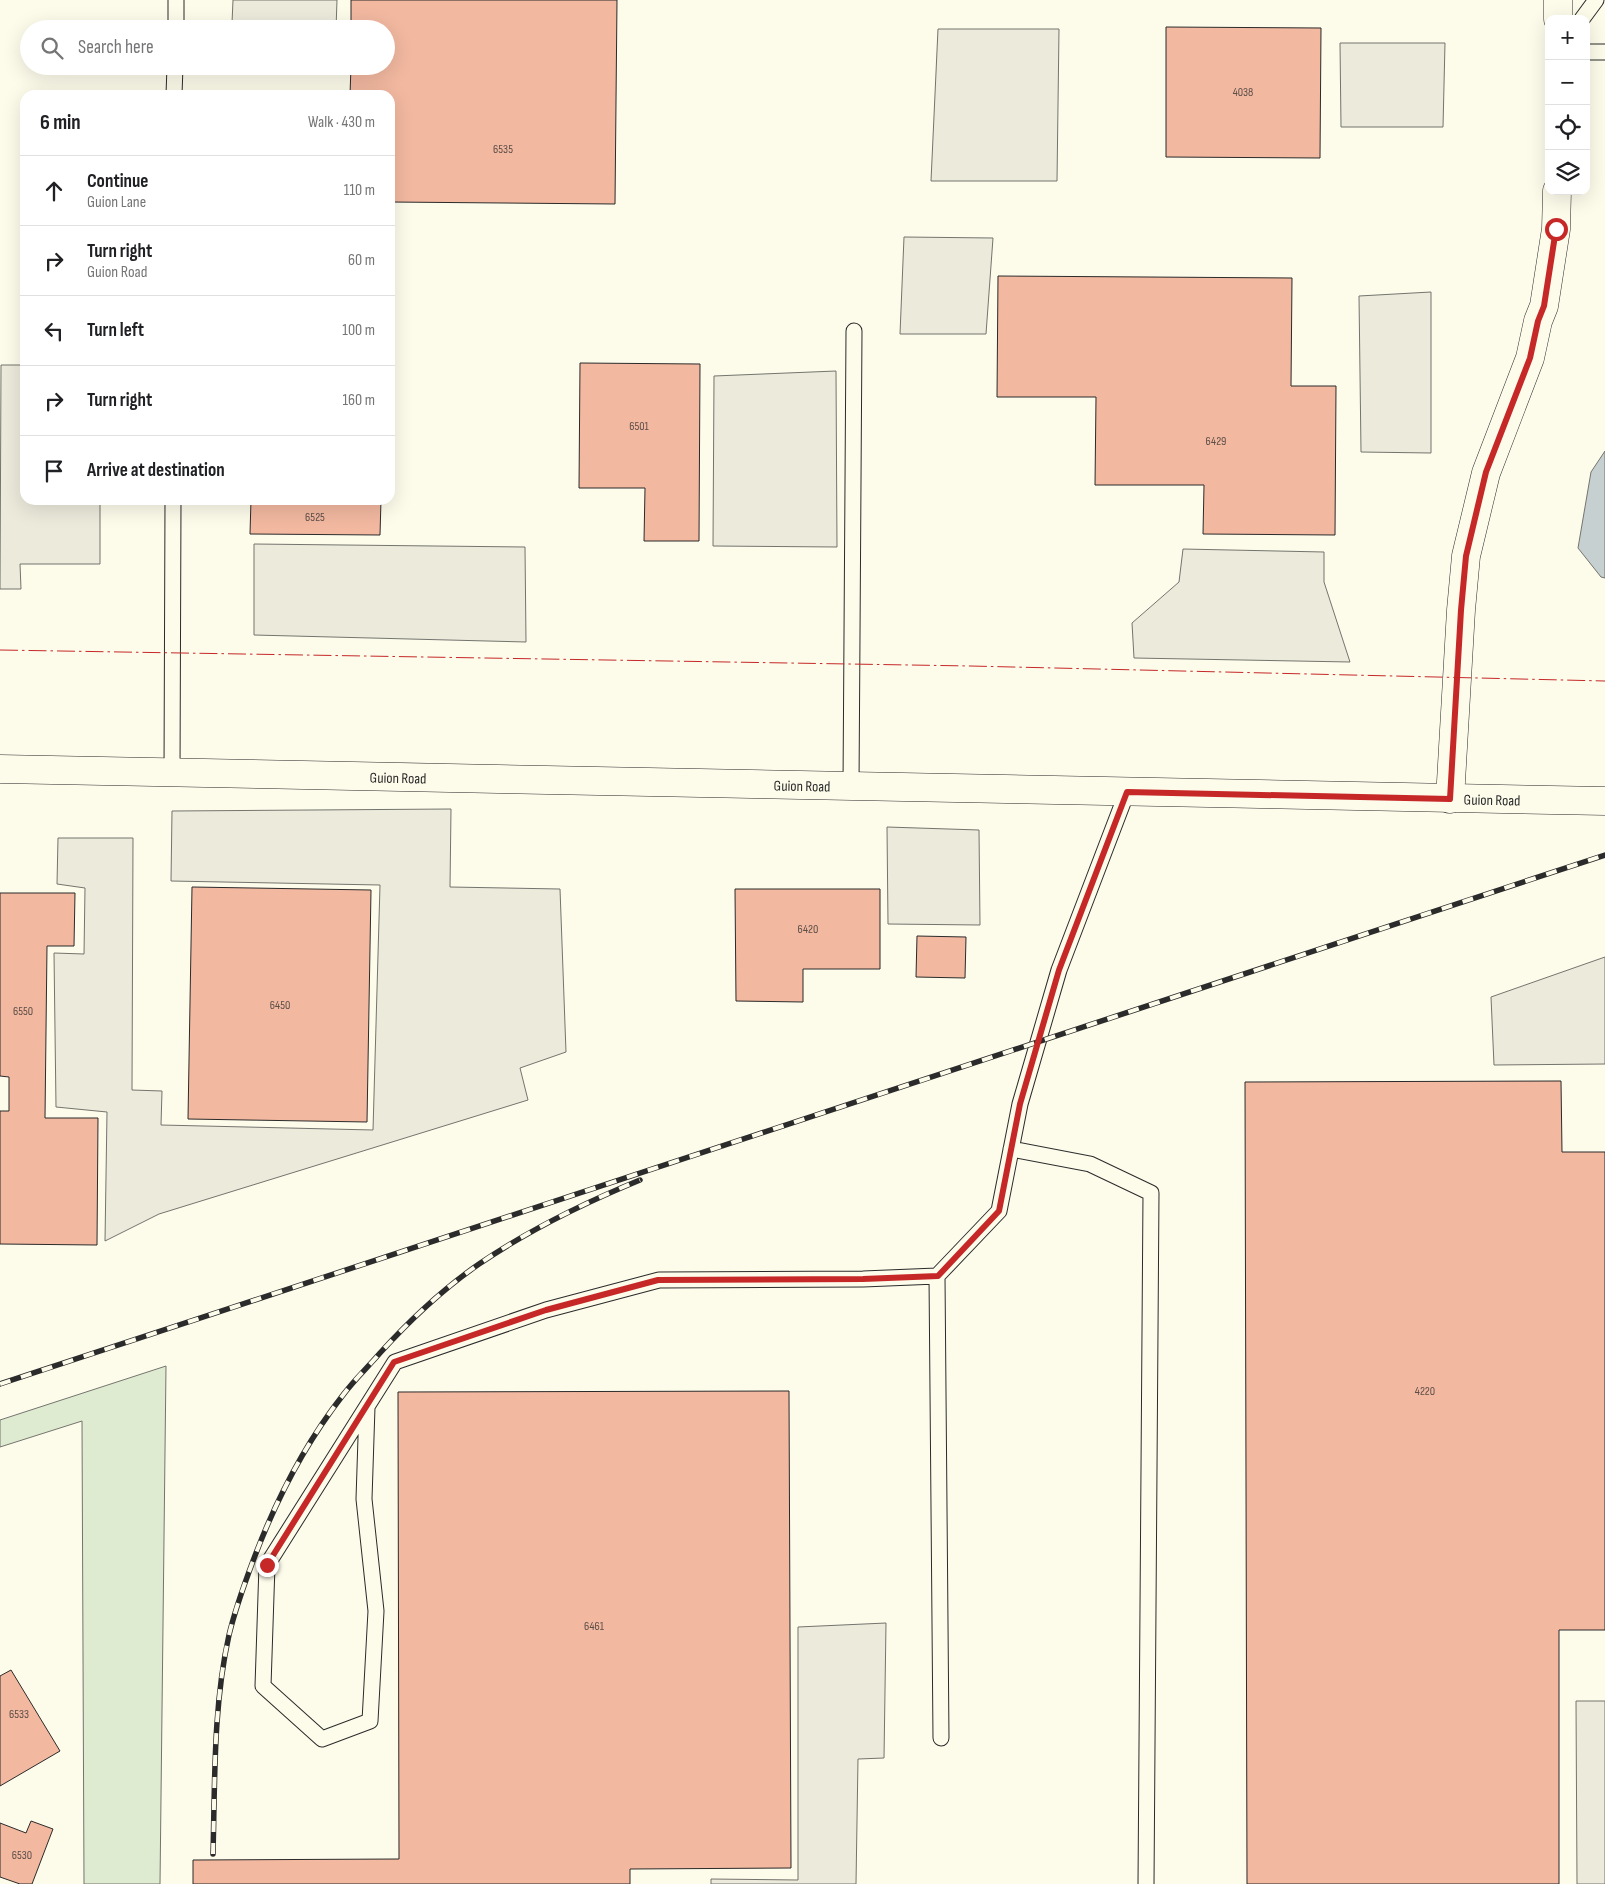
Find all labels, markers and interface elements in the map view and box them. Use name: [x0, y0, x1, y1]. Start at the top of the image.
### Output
map controls: [1545, 15, 1590, 195]
button: +: [1545, 15, 1590, 60]
search box: [20, 20, 395, 75]
icon: search: [38, 34, 66, 62]
text: Search here: [78, 36, 154, 59]
button: −: [1545, 60, 1590, 105]
house number: 4038: [1233, 85, 1253, 100]
button: locate: [1545, 105, 1590, 150]
text: 6 min: [40, 110, 81, 135]
text: Walk · 430 m: [308, 113, 375, 132]
house number: 6535: [493, 142, 513, 157]
button: layers: [1545, 150, 1590, 195]
text: Continue: [87, 170, 148, 193]
icon: ahead: [40, 177, 68, 205]
text: 110 m: [344, 181, 375, 200]
text: Guion Lane: [87, 193, 146, 212]
route start: [1545, 218, 1568, 241]
text: Turn right: [87, 240, 152, 263]
icon: right: [40, 247, 68, 275]
text: 60 m: [348, 251, 375, 270]
text: Guion Road: [87, 263, 147, 282]
icon: left: [40, 317, 68, 345]
text: Turn left: [87, 319, 144, 342]
text: 100 m: [342, 321, 375, 340]
icon: right: [40, 387, 68, 415]
text: Turn right: [87, 389, 152, 412]
text: 160 m: [342, 391, 375, 410]
house number: 6501: [629, 419, 650, 434]
house number: 6429: [1206, 434, 1226, 449]
icon: arrive: [40, 457, 68, 485]
text: Arrive at destination: [87, 459, 225, 482]
house number: 6525: [305, 510, 325, 525]
street label: Guion Road: [370, 769, 426, 788]
street label: Guion Road: [774, 777, 830, 796]
street label: Guion Road: [1464, 791, 1520, 810]
house number: 6420: [798, 922, 818, 937]
house number: 6450: [270, 998, 290, 1013]
house number: 6550: [13, 1004, 33, 1019]
house number: 4220: [1415, 1384, 1435, 1399]
route end: [256, 1554, 279, 1577]
house number: 6461: [584, 1619, 605, 1634]
house number: 6533: [9, 1707, 29, 1722]
house number: 6530: [12, 1848, 32, 1863]

